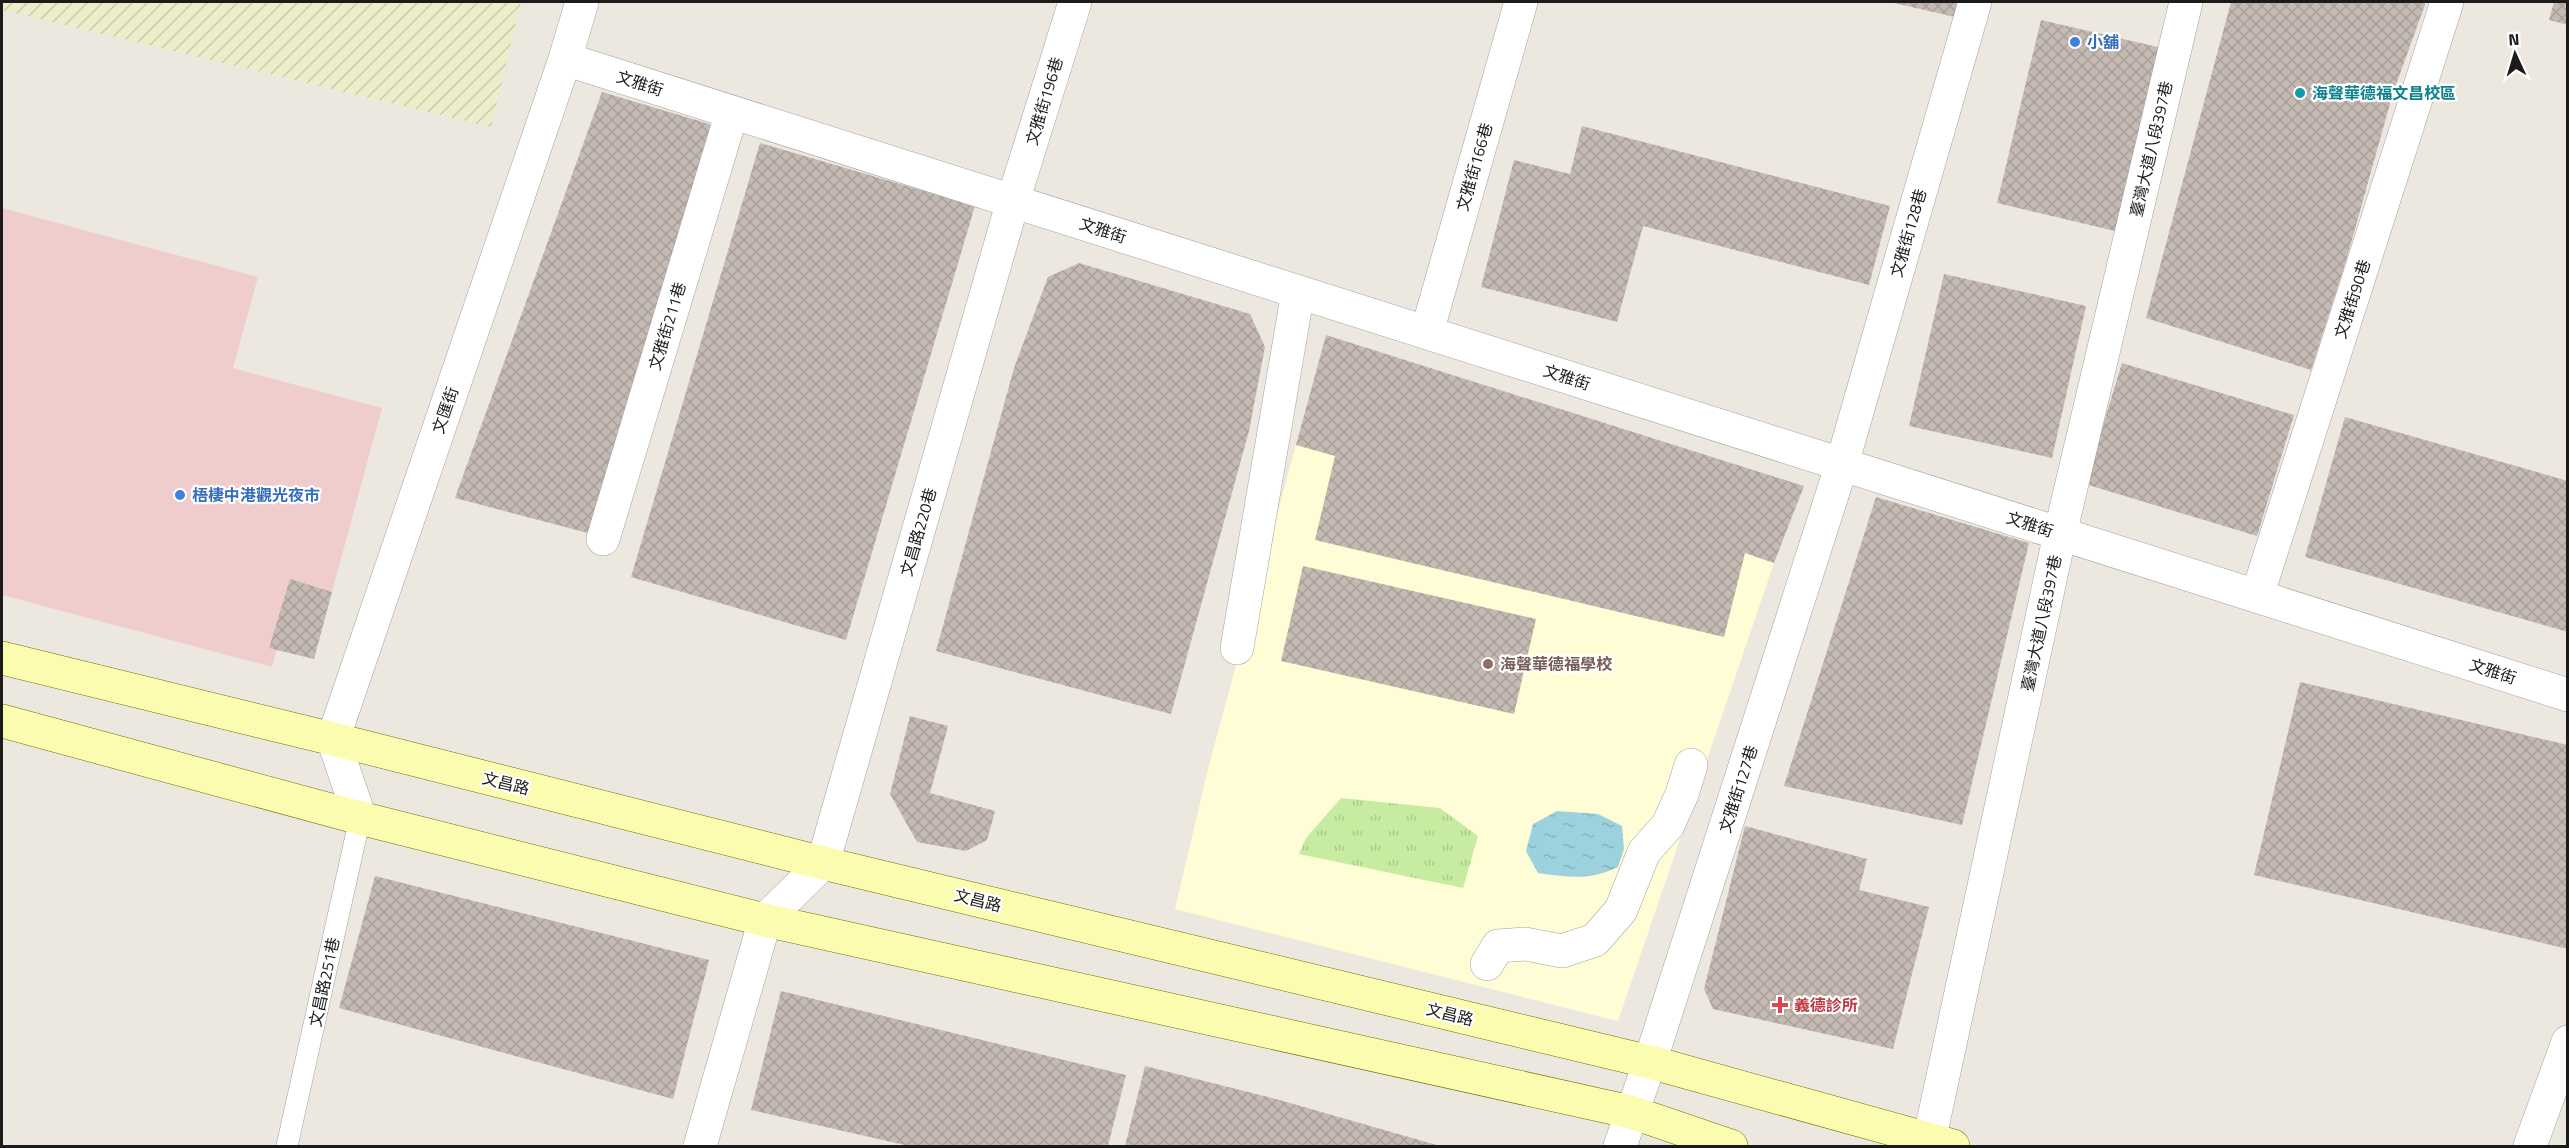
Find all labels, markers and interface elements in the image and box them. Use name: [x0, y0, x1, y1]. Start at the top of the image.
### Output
north arrow: [2485, 24, 2545, 84]
text: N: [2508, 27, 2520, 51]
place label: 小舖: [2087, 30, 2119, 54]
marker: 小舖: [2068, 35, 2082, 49]
street label: 文雅街196巷: [1019, 54, 1069, 148]
street label: 文雅街: [613, 64, 667, 102]
street label: 臺灣大道八段397巷: [2124, 79, 2178, 219]
place label: 海聲華德福文昌校區: [2312, 81, 2456, 105]
marker: 海聲華德福文昌校區: [2293, 86, 2307, 100]
street label: 文雅街166巷: [1450, 120, 1498, 214]
street label: 文雅街128巷: [1884, 186, 1932, 280]
street label: 文雅街: [1076, 211, 1130, 249]
street label: 文雅街90巷: [2328, 256, 2376, 342]
street label: 文雅街211巷: [642, 279, 692, 373]
street label: 文雅街: [1540, 358, 1594, 396]
street label: 文匯街: [426, 383, 464, 437]
place label: 梧棲中港觀光夜市: [192, 483, 320, 507]
street label: 文昌路220巷: [894, 485, 942, 579]
marker: 梧棲中港觀光夜市: [173, 488, 187, 502]
street label: 文雅街: [2003, 505, 2057, 543]
street label: 臺灣大道八段397巷: [2015, 553, 2067, 693]
place label: 海聲華德福學校: [1500, 652, 1613, 676]
street label: 文雅街: [2466, 652, 2520, 690]
marker: 海聲華德福學校: [1481, 657, 1495, 671]
street label: 文雅街127巷: [1713, 742, 1763, 836]
street label: 文昌路: [480, 766, 532, 800]
street label: 文昌路: [952, 883, 1004, 917]
street label: 文昌路251巷: [303, 935, 345, 1029]
place label: 義德診所: [1794, 993, 1858, 1017]
marker: 義德診所: [1771, 996, 1789, 1014]
street label: 文昌路: [1424, 997, 1476, 1031]

